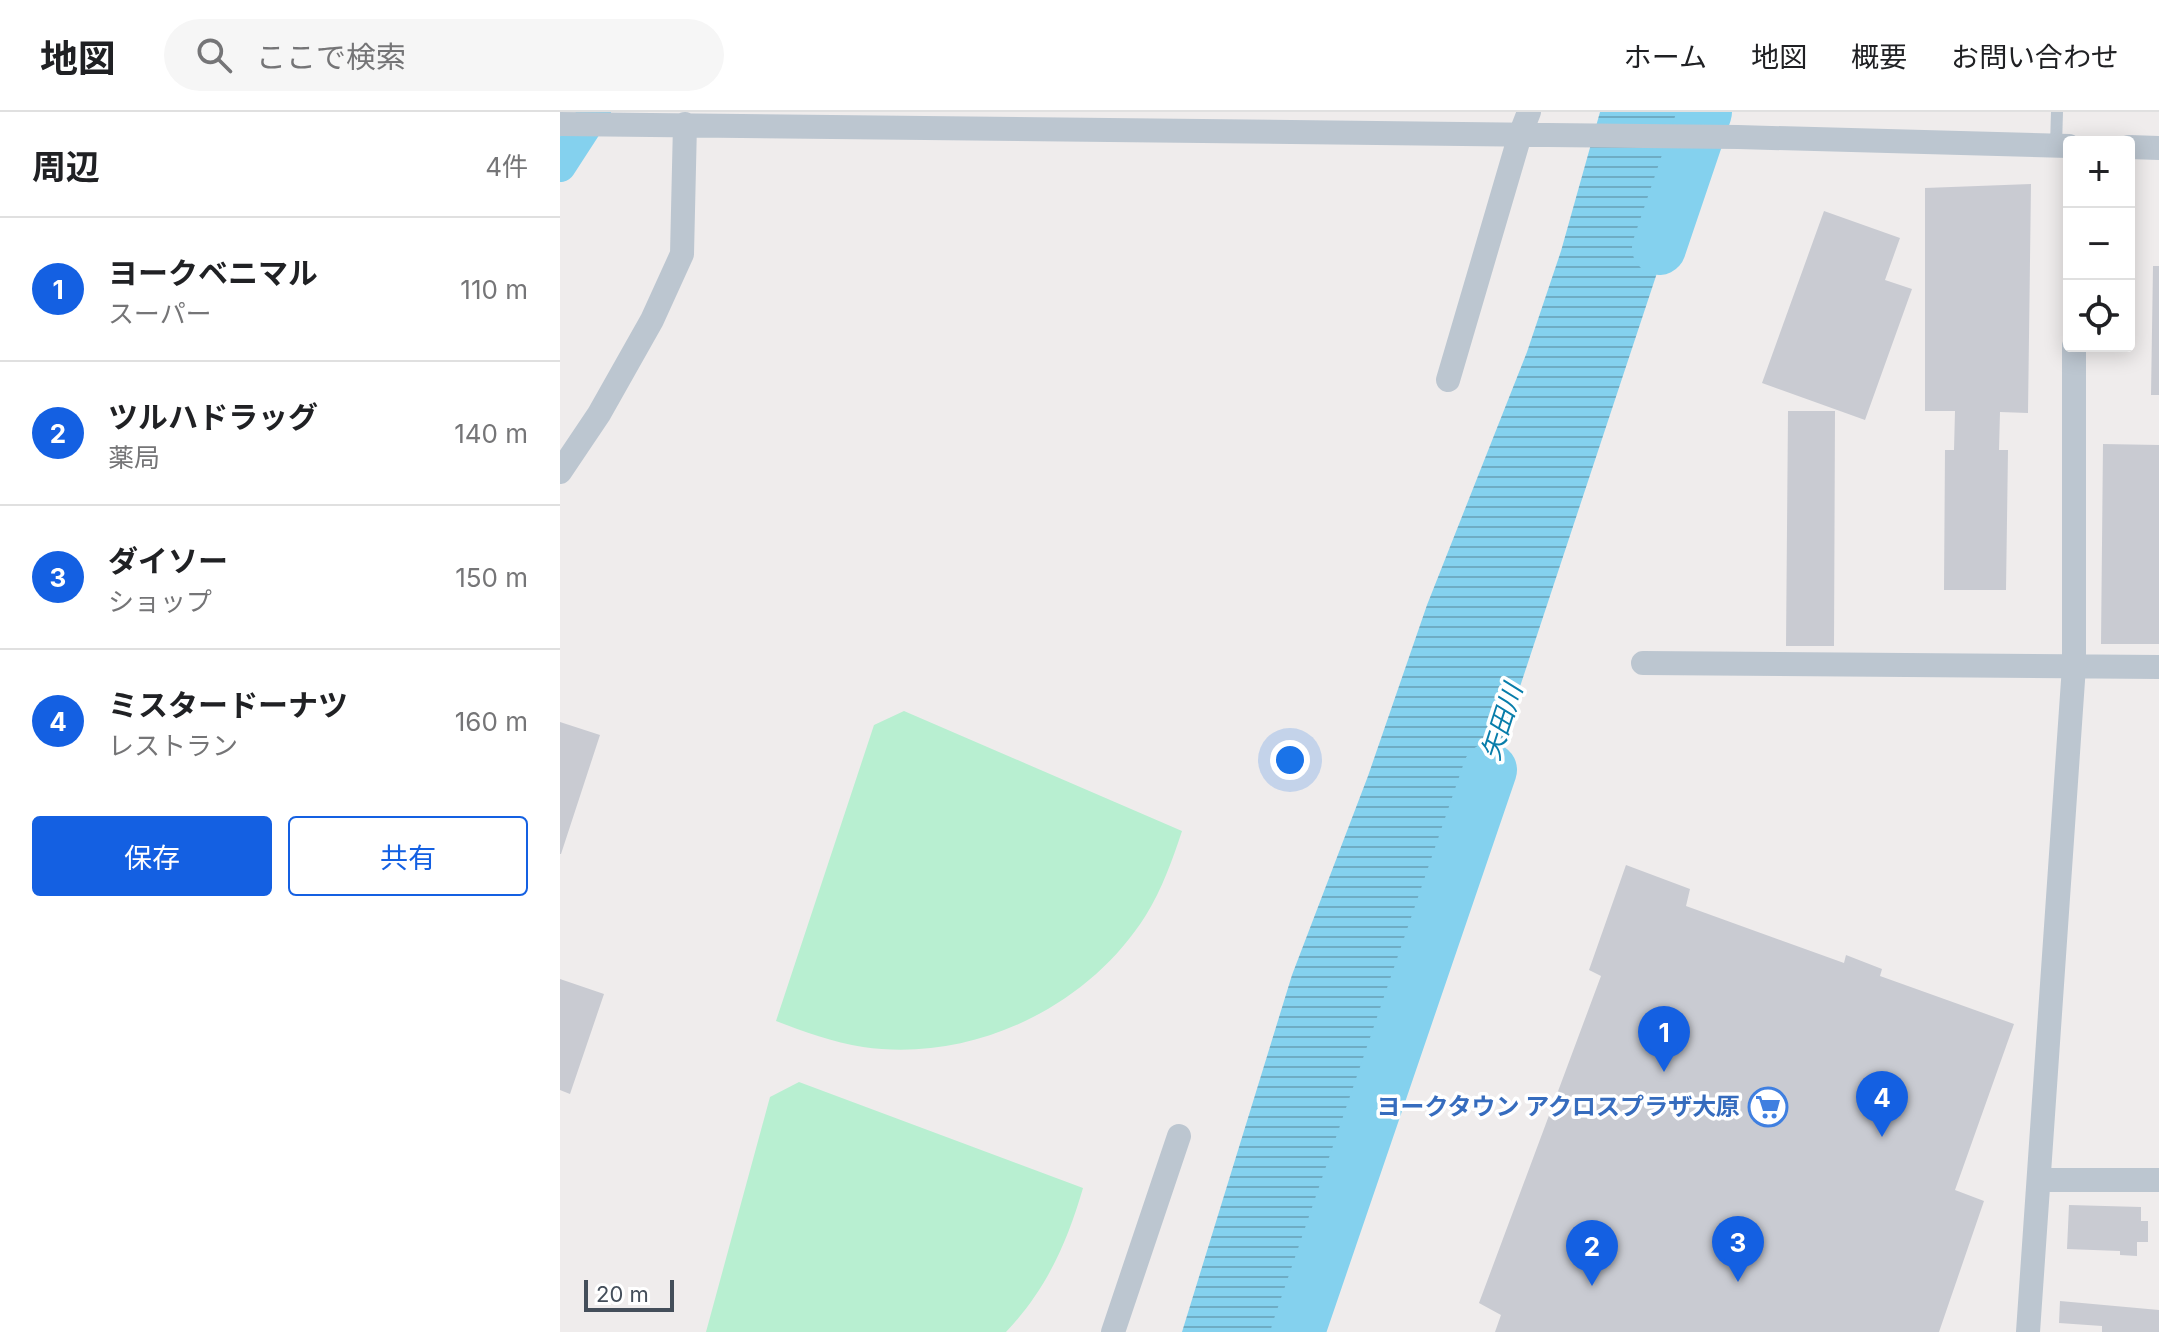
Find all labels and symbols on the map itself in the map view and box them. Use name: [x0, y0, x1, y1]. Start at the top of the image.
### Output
water label: 矢田川: [1475, 677, 1529, 764]
your location: [1270, 740, 1310, 780]
pin: 1: [1638, 1006, 1690, 1072]
pin: 4: [1856, 1071, 1908, 1137]
supermarket icon: ヨークタウン アクロスプラザ大原: [1747, 1086, 1789, 1128]
place label: ヨークタウン アクロスプラザ大原: [1376, 1092, 1740, 1121]
pin: 3: [1712, 1216, 1764, 1282]
pin: 2: [1566, 1220, 1618, 1286]
scale bar: [584, 1276, 674, 1312]

